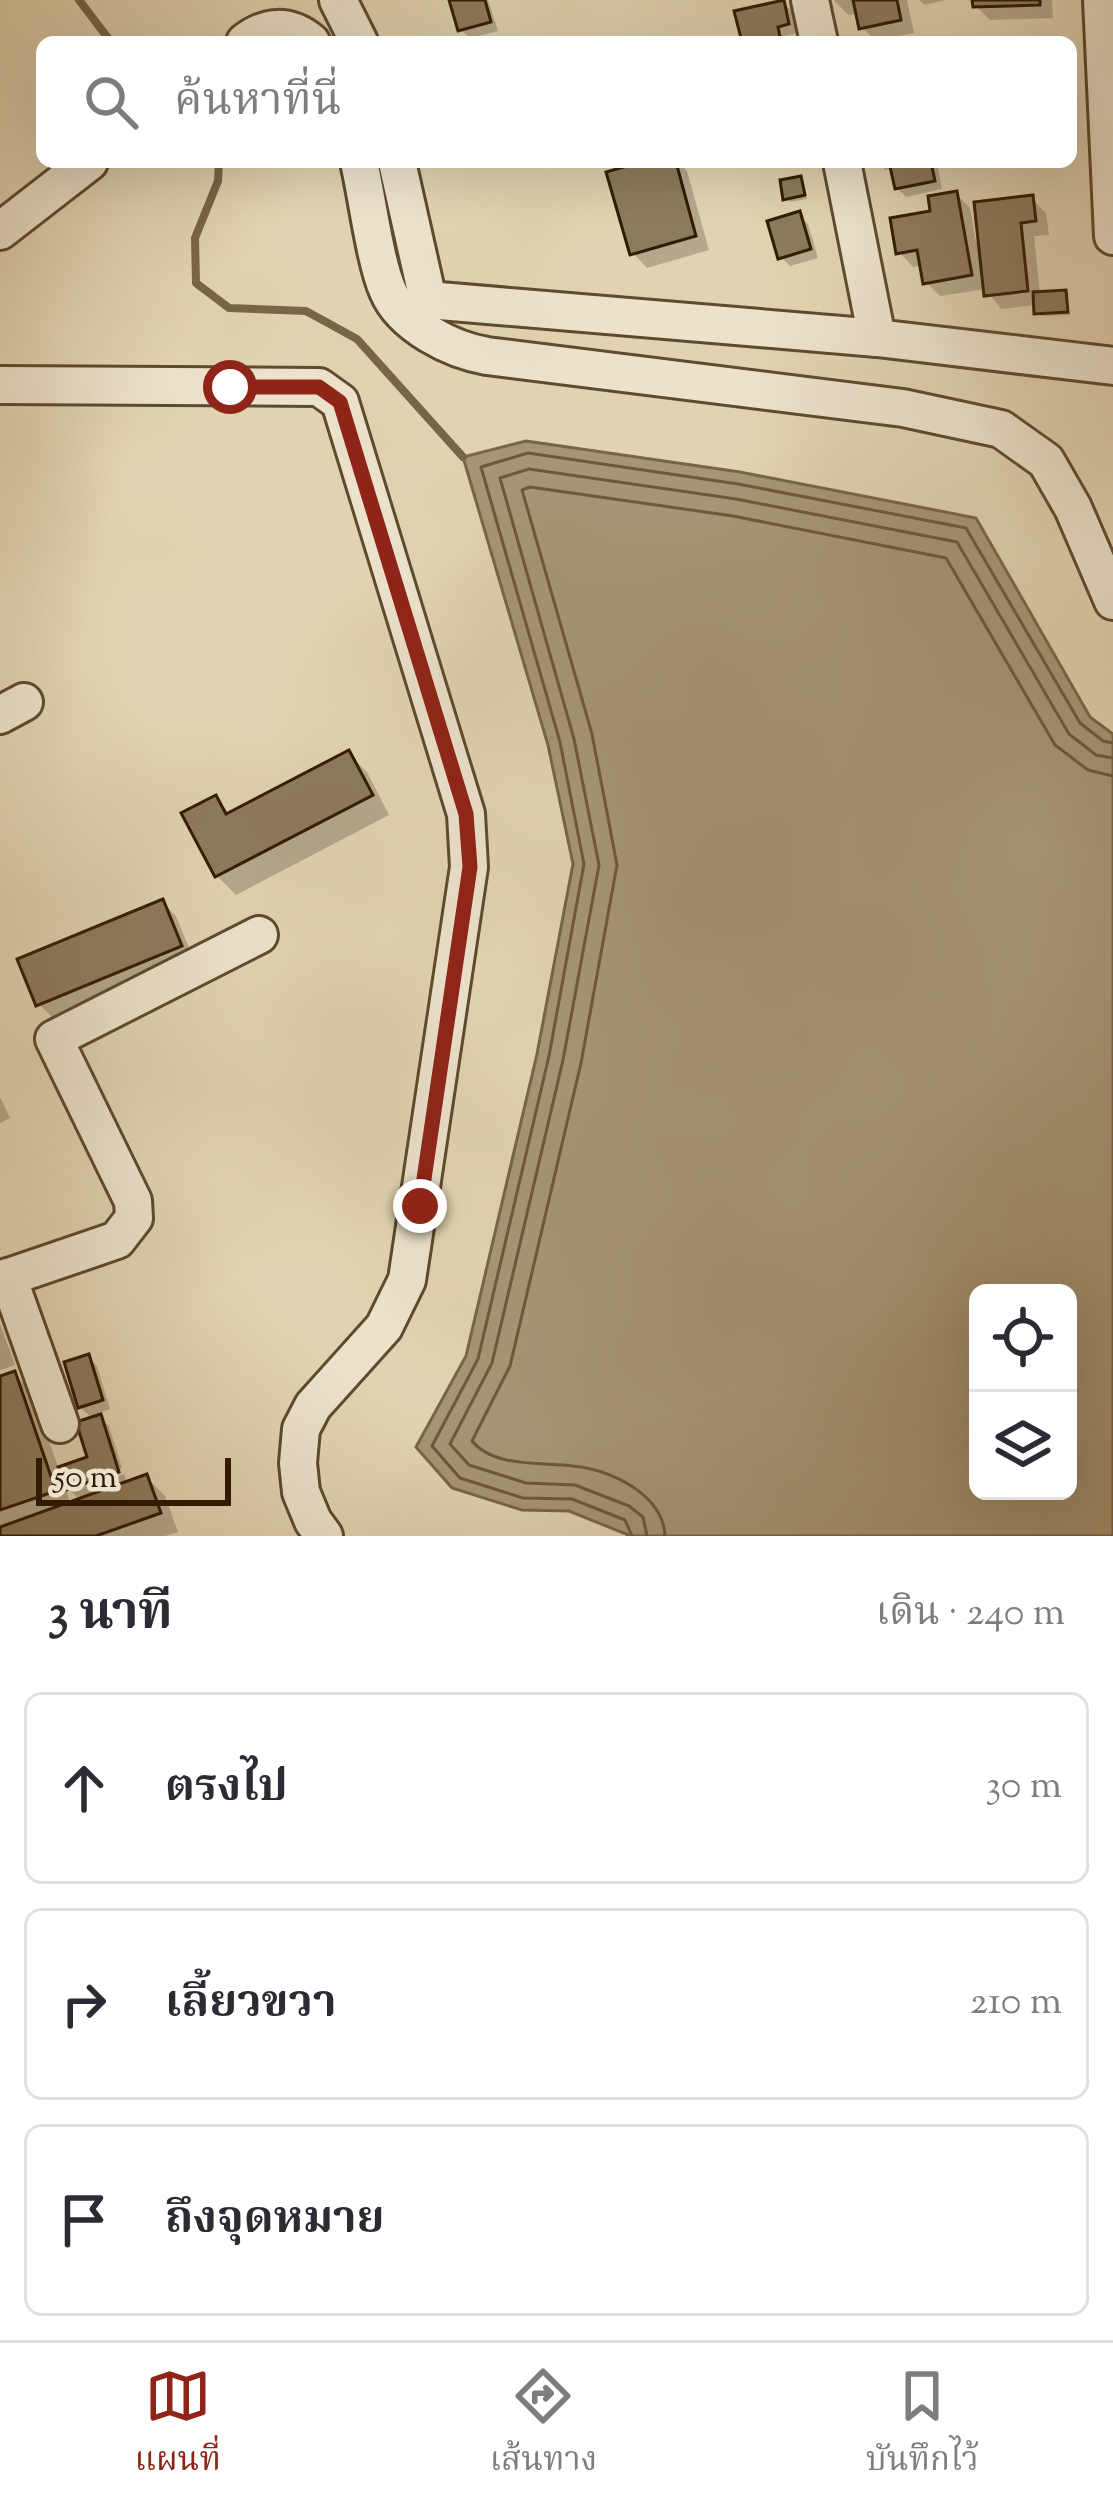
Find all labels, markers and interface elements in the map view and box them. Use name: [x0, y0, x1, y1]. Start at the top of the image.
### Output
search box: [36, 36, 1077, 168]
icon: search: [78, 69, 144, 135]
text: ค้นหาที่นี่: [174, 71, 342, 136]
route start: [203, 360, 257, 414]
route end: [393, 1179, 447, 1233]
map controls: [969, 1284, 1077, 1500]
button: locate: [969, 1284, 1077, 1392]
button: layers: [969, 1392, 1077, 1500]
scale bar: [36, 1452, 231, 1505]
text: 50 m: [54, 1455, 117, 1503]
text: 3 นาที: [48, 1579, 173, 1652]
text: เดิน · 240 m: [876, 1587, 1065, 1643]
icon: ahead: [51, 1755, 117, 1821]
text: ตรงไป: [165, 1757, 288, 1822]
text: 30 m: [985, 1760, 1062, 1816]
icon: right: [51, 1971, 117, 2037]
text: เลี้ยวขวา: [165, 1973, 337, 2038]
text: 210 m: [970, 1976, 1062, 2032]
icon: arrive: [51, 2187, 117, 2253]
text: ถึงจุดหมาย: [165, 2189, 385, 2254]
tab: แผนที่: [134, 2363, 221, 2488]
tab: เส้นทาง: [490, 2363, 597, 2488]
tab: บันทึกไว้: [866, 2363, 979, 2488]

